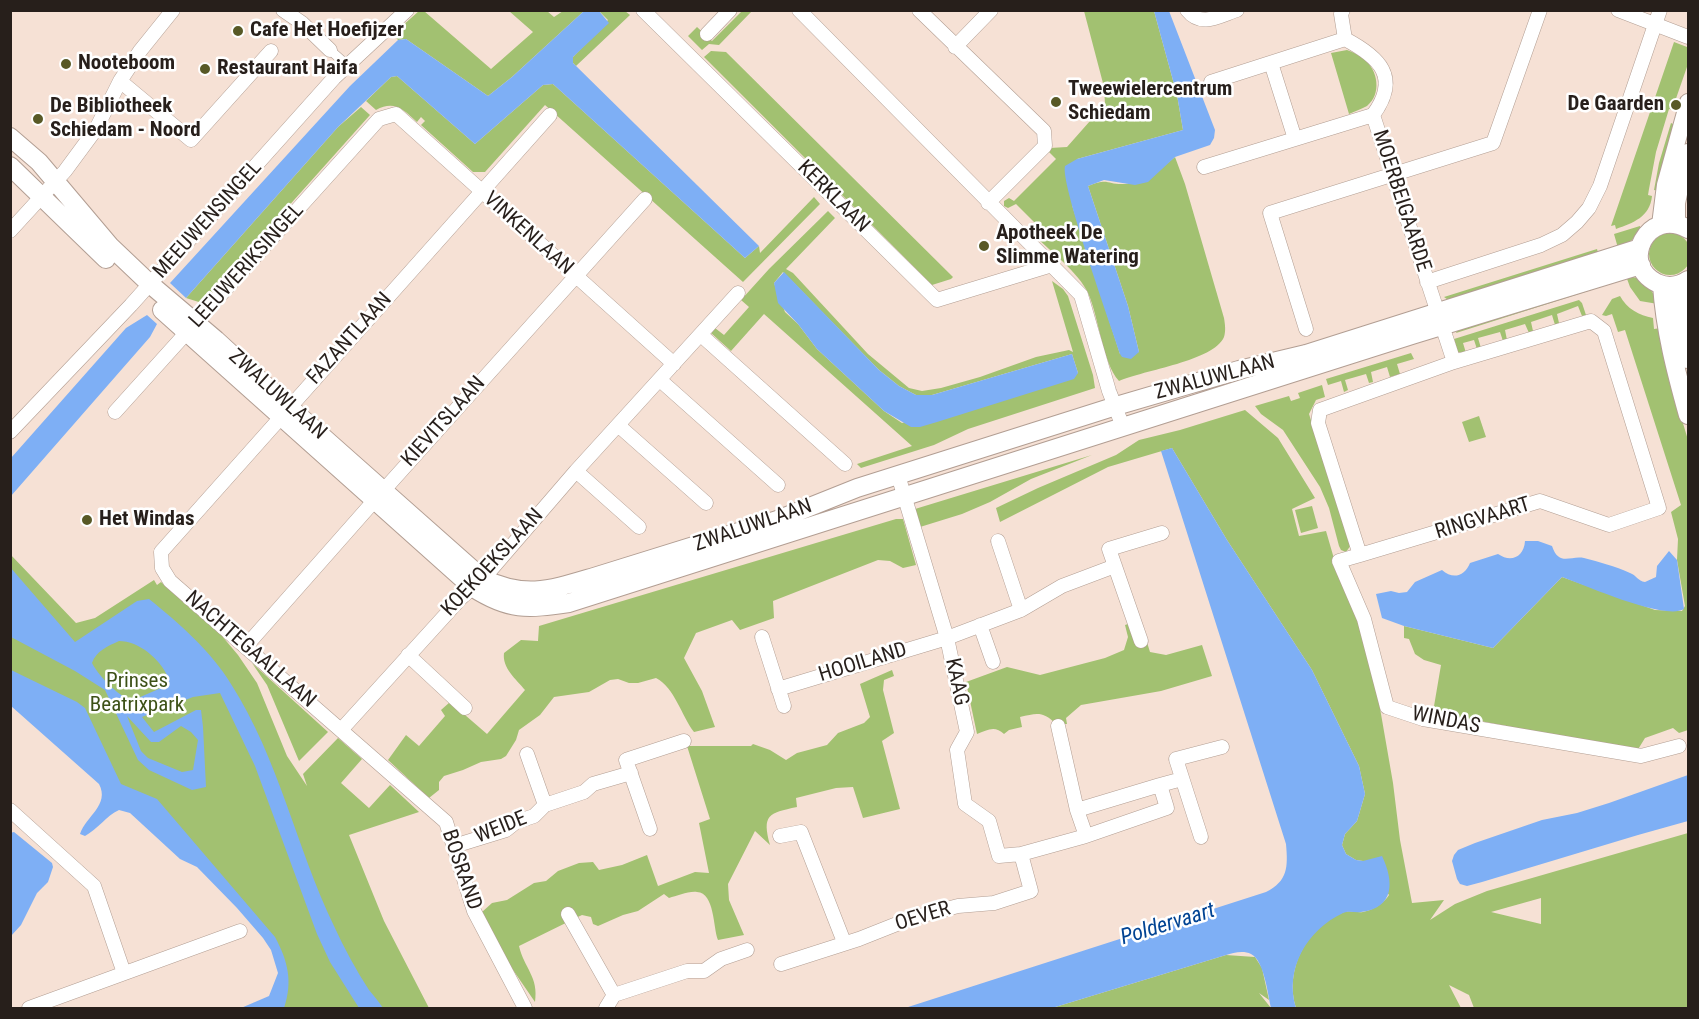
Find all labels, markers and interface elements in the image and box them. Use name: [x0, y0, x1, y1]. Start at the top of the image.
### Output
place label: Cafe Het Hoefijzer: [250, 18, 404, 44]
marker: Cafe Het Hoefijzer: [231, 24, 245, 38]
place label: Nooteboom: [78, 51, 175, 77]
place label: Restaurant Haifa: [217, 56, 358, 82]
marker: Nooteboom: [59, 57, 73, 71]
marker: Restaurant Haifa: [198, 62, 212, 76]
place label: Tweewielercentrum Schiedam: [1068, 77, 1232, 127]
place label: De Gaarden: [1568, 92, 1664, 118]
place label: De Bibliotheek Schiedam - Noord: [50, 94, 201, 144]
marker: Tweewielercentrum Schiedam: [1049, 95, 1063, 109]
marker: De Gaarden: [1669, 98, 1683, 112]
marker: De Bibliotheek Schiedam - Noord: [31, 112, 45, 126]
street label: MOERBEIGAARDE: [1366, 127, 1436, 275]
street label: MEEUWENSINGEL: [148, 156, 268, 284]
street label: KERKLAAN: [792, 156, 874, 238]
street label: VINKENLAAN: [478, 187, 578, 281]
street label: LEEUWERIKSINGEL: [184, 199, 310, 333]
place label: Apotheek De Slimme Watering: [996, 221, 1139, 271]
marker: Apotheek De Slimme Watering: [977, 239, 991, 253]
street label: FAZANTLAAN: [302, 288, 398, 390]
street label: ZWALUWLAAN: [223, 344, 331, 446]
street label: ZWALUWLAAN: [1152, 350, 1278, 406]
street label: KIEVITSLAAN: [397, 372, 491, 472]
street label: RINGVAART: [1432, 493, 1534, 545]
street label: ZWALUWLAAN: [691, 494, 815, 558]
street label: KOEKOEKSLAAN: [437, 504, 549, 622]
place label: Het Windas: [99, 507, 194, 533]
marker: Het Windas: [80, 513, 94, 527]
street label: NACHTEGAALLAAN: [179, 586, 321, 714]
street label: HOOILAND: [816, 638, 910, 688]
street label: KAAG: [939, 656, 973, 708]
park label: Prinses Beatrixpark: [90, 669, 184, 719]
street label: WINDAS: [1410, 702, 1482, 740]
street label: WEIDE: [471, 806, 531, 850]
street label: BOSRAND: [436, 827, 486, 913]
street label: OEVER: [892, 897, 954, 937]
water label: Poldervaart: [1118, 898, 1218, 952]

